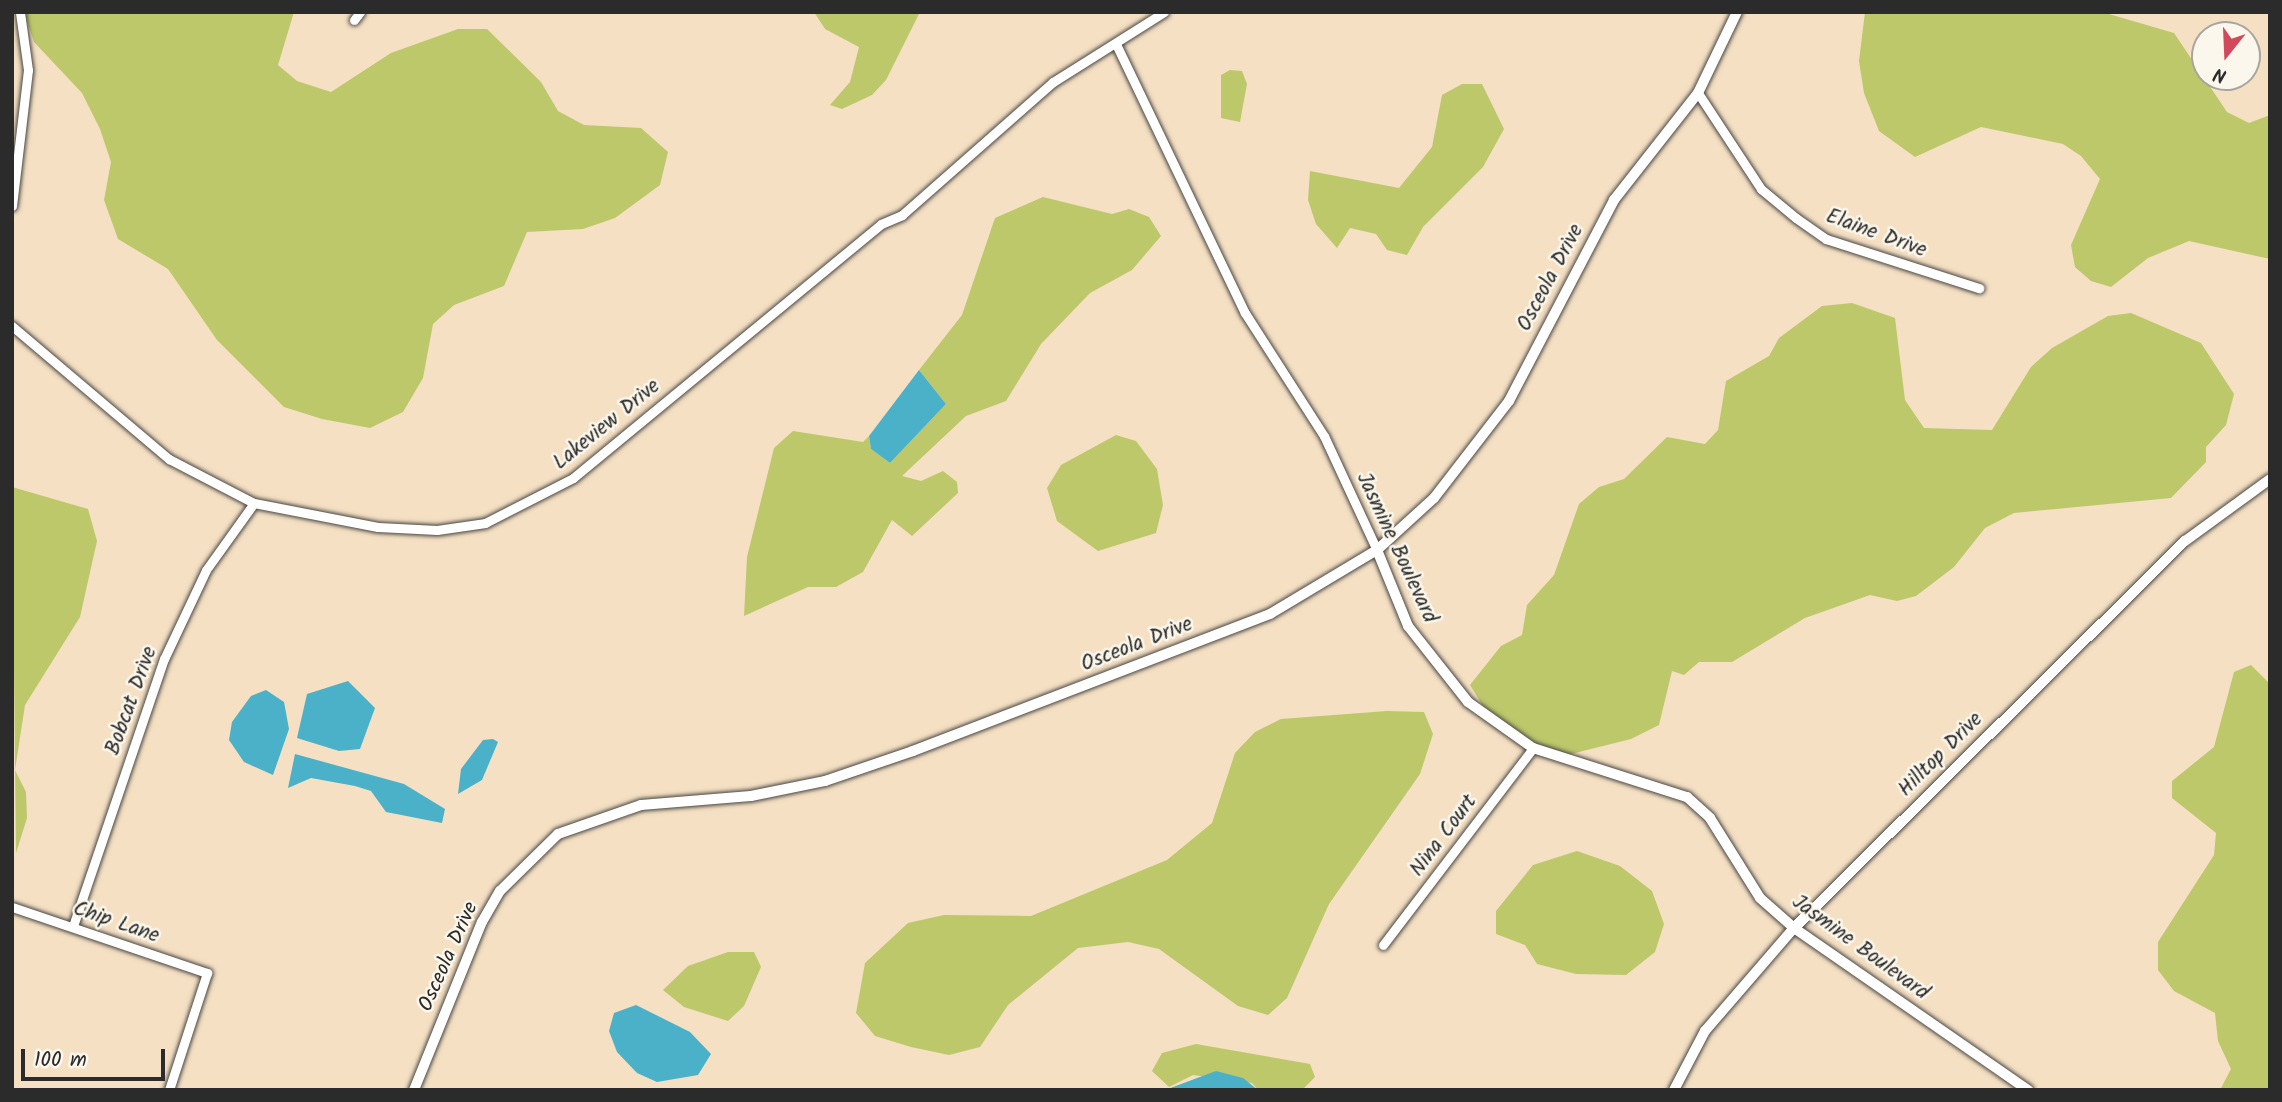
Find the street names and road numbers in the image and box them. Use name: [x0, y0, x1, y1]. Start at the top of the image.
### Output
street label: Elaine Drive: [1822, 204, 1930, 264]
street label: Osceola Drive: [1512, 220, 1590, 336]
street label: Lakeview Drive: [548, 374, 666, 476]
street label: Jasmine Boulevard: [1350, 469, 1442, 627]
street label: Osceola Drive: [1078, 612, 1196, 678]
street label: Bobcat Drive: [101, 643, 163, 759]
street label: Hilltop Drive: [1893, 707, 1989, 803]
street label: Nina Court: [1405, 790, 1483, 882]
street label: Jasmine Boulevard: [1787, 890, 1933, 1006]
street label: Chip Lane: [70, 897, 162, 949]
street label: Osceola Drive: [414, 898, 484, 1016]

